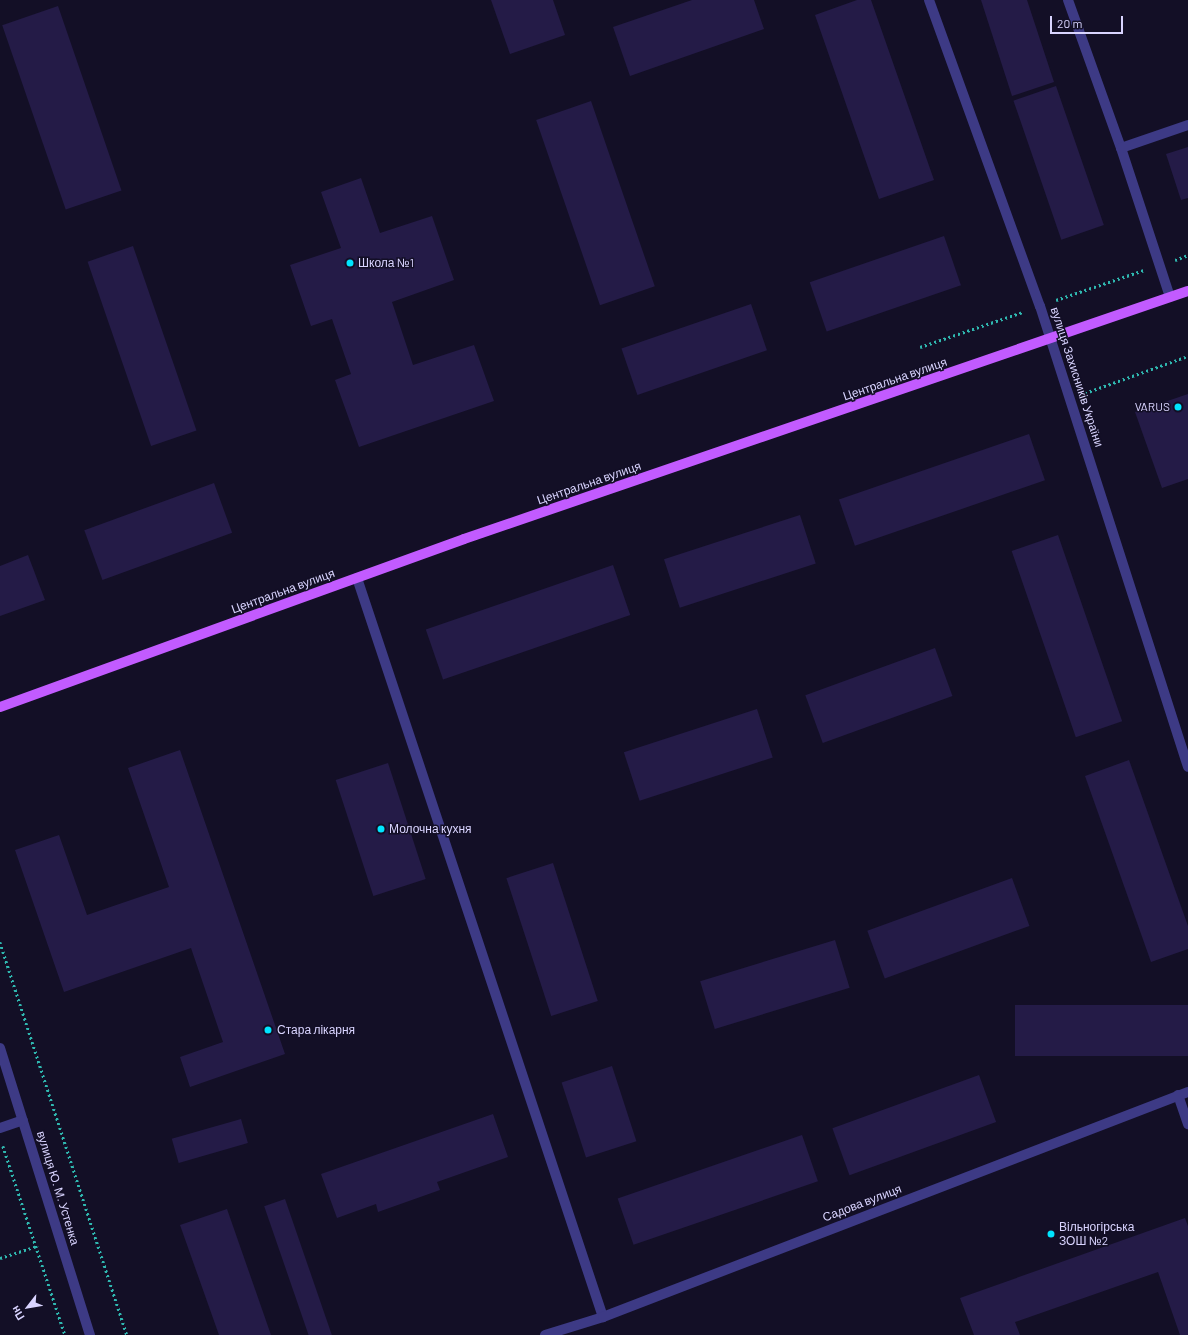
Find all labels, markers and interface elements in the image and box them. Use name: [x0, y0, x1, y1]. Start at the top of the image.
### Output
scale bar: [1052, 8, 1125, 34]
text: 20 m: [1057, 16, 1083, 30]
place label: Школа №1: [358, 256, 414, 270]
marker: Школа №1: [345, 258, 355, 268]
street label: вулиця Захисників України: [1048, 305, 1106, 449]
street label: Центральна вулиця: [841, 354, 949, 404]
place label: VARUS: [1135, 400, 1170, 414]
marker: VARUS: [1173, 402, 1183, 412]
street label: Центральна вулиця: [535, 458, 643, 508]
street label: Центральна вулиця: [229, 566, 337, 616]
place label: Молочна кухня: [389, 822, 472, 836]
marker: Молочна кухня: [376, 824, 386, 834]
place label: Стара лікарня: [277, 1023, 355, 1037]
marker: Стара лікарня: [262, 1024, 274, 1036]
street label: вулиця Ю. М. Устенка: [34, 1129, 82, 1247]
street label: Садова вулиця: [820, 1181, 904, 1225]
place label: Вільногірська ЗОШ №2: [1059, 1220, 1134, 1248]
marker: Вільногірська ЗОШ №2: [1046, 1229, 1056, 1239]
north arrow: [8, 1287, 48, 1327]
text: Пн: [8, 1304, 27, 1323]

